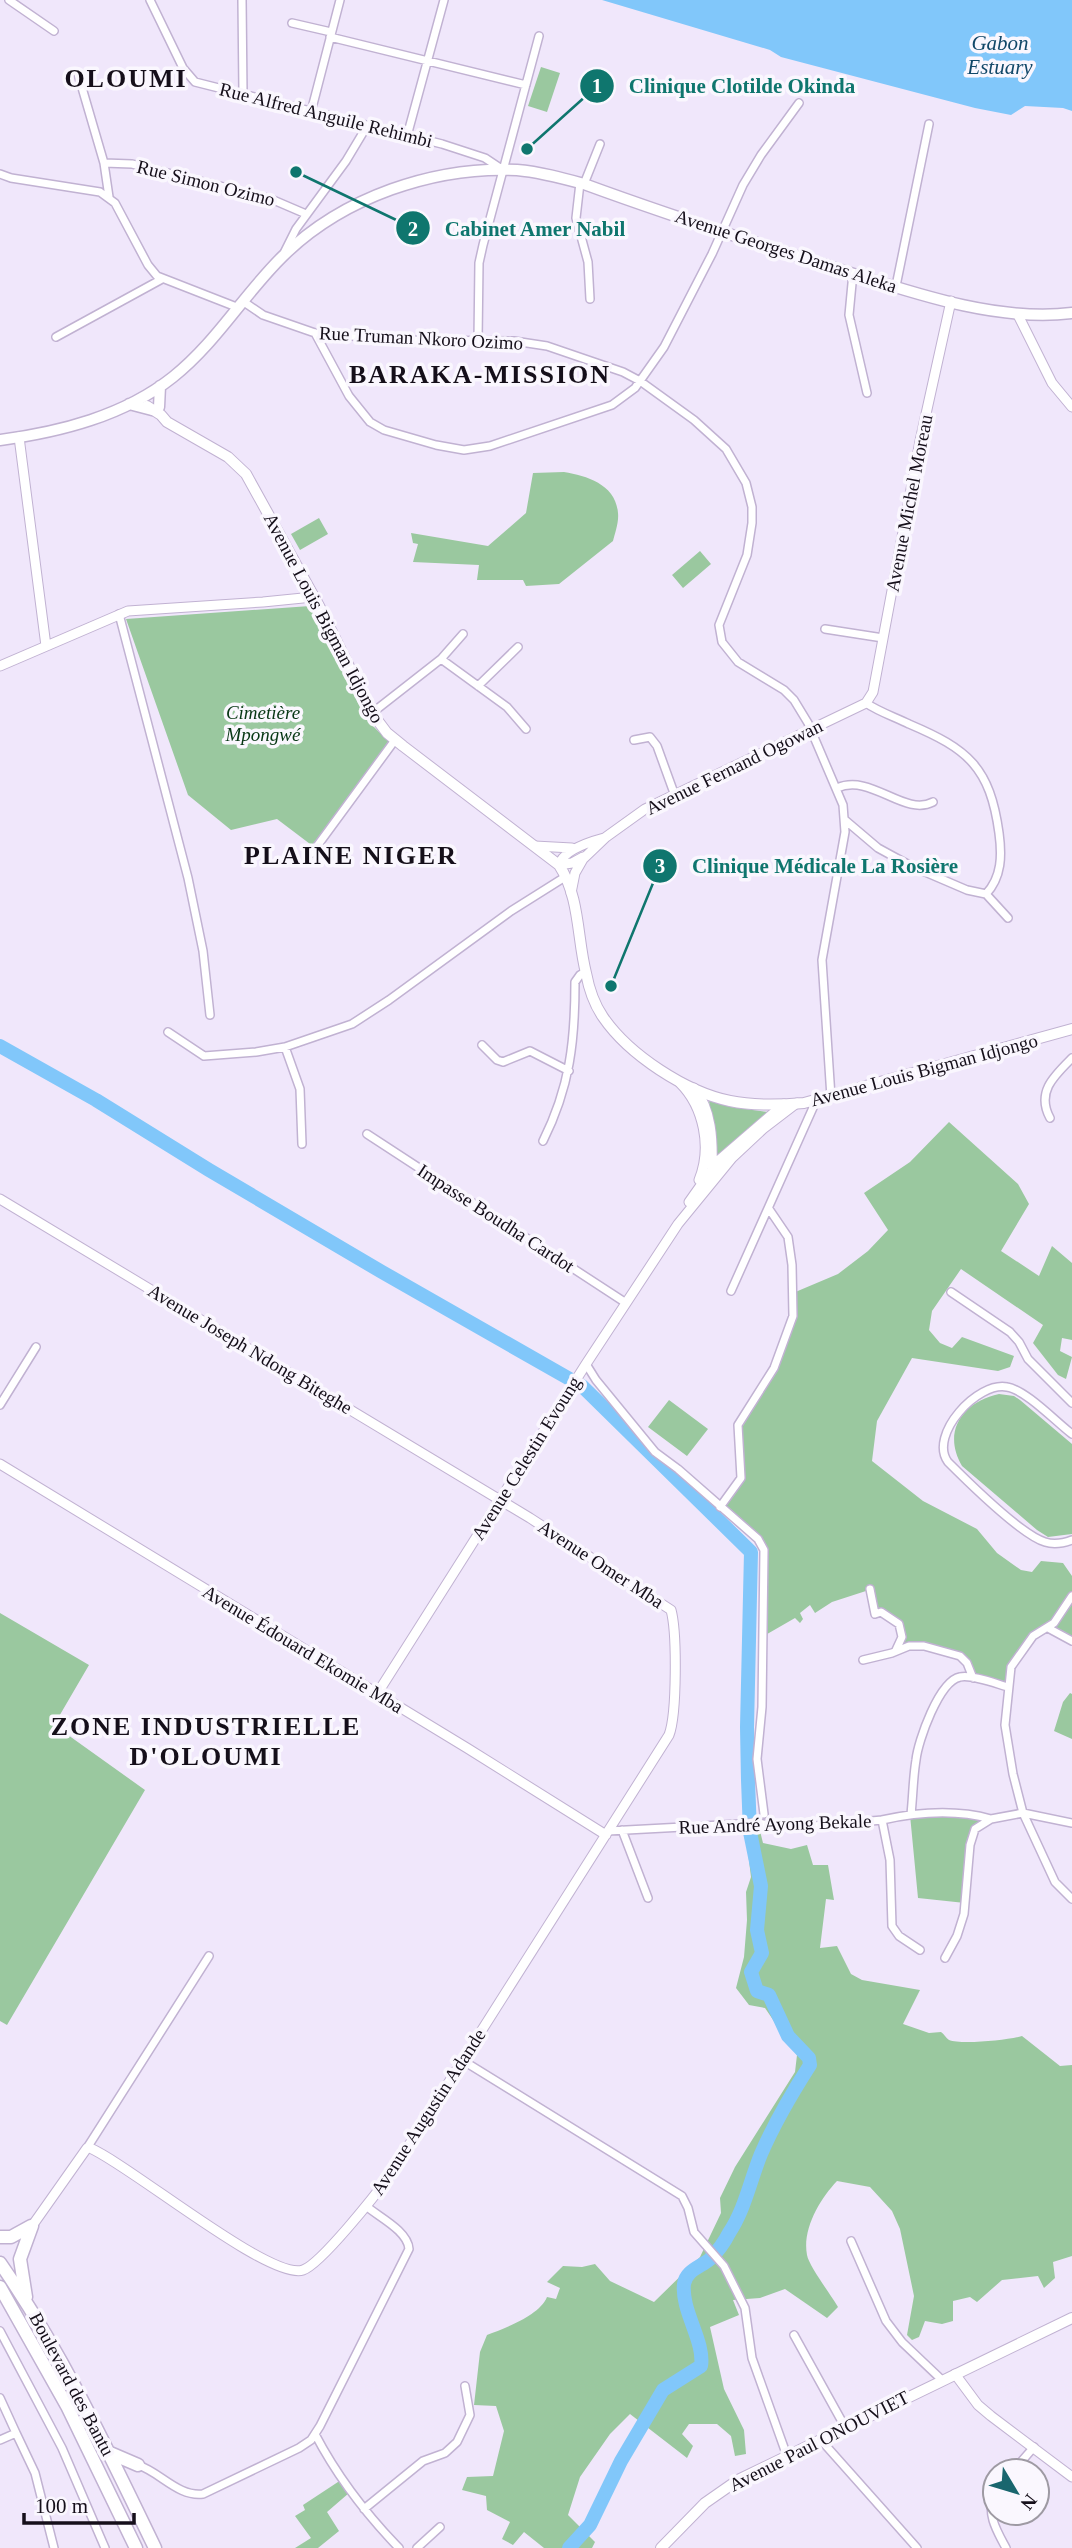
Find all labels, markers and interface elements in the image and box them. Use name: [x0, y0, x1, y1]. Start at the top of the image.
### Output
water label: Gabon Estuary: [966, 31, 1033, 79]
district label: OLOUMI: [64, 64, 188, 93]
callout: Clinique Clotilde Okinda: [580, 65, 869, 107]
text: 1: [592, 74, 602, 98]
text: Clinique Clotilde Okinda: [629, 74, 856, 98]
street label: Rue Alfred Anguile Rehimbi: [217, 78, 435, 152]
street label: Rue Simon Ozimo: [135, 156, 277, 210]
street label: Avenue Georges Damas Aleka: [672, 205, 900, 297]
callout: Cabinet Amer Nabil: [395, 207, 640, 249]
text: 2: [408, 217, 418, 241]
text: Cabinet Amer Nabil: [445, 217, 625, 241]
street label: Rue Truman Nkoro Ozimo: [318, 322, 524, 354]
district label: BARAKA-MISSION: [349, 360, 611, 389]
street label: Avenue Michel Moreau: [882, 412, 937, 593]
street label: Avenue Louis Bigman Idjongo: [260, 510, 388, 726]
park label: Cimetière Mpongwé: [225, 702, 302, 745]
street label: Avenue Fernand Ogowan: [642, 715, 826, 819]
district label: PLAINE NIGER: [244, 841, 458, 870]
callout: Clinique Médicale La Rosière: [643, 845, 972, 887]
text: 3: [655, 854, 665, 878]
text: Clinique Médicale La Rosière: [692, 854, 958, 878]
street label: Avenue Louis Bigman Idjongo: [808, 1030, 1040, 1110]
street label: Impasse Boudha Cardot: [414, 1159, 579, 1277]
street label: Avenue Joseph Ndong Biteghe: [144, 1280, 356, 1418]
street label: Avenue Celestin Evoung: [467, 1372, 585, 1544]
street label: Avenue Omer Mba: [534, 1516, 668, 1613]
street label: Avenue Édouard Ekomie Mba: [199, 1581, 408, 1718]
district label: ZONE INDUSTRIELLE D'OLOUMI: [51, 1712, 361, 1771]
street label: Rue André Ayong Bekale: [678, 1810, 872, 1838]
street label: Avenue Augustin Adande: [366, 2025, 490, 2199]
street label: Boulevard des Bantu: [25, 2309, 119, 2460]
street label: Avenue Paul ONOUVIET: [726, 2386, 913, 2496]
north arrow: [981, 2457, 1051, 2527]
scale bar: [24, 2482, 135, 2526]
text: N: [1016, 2490, 1042, 2514]
text: 100 m: [35, 2494, 88, 2518]

